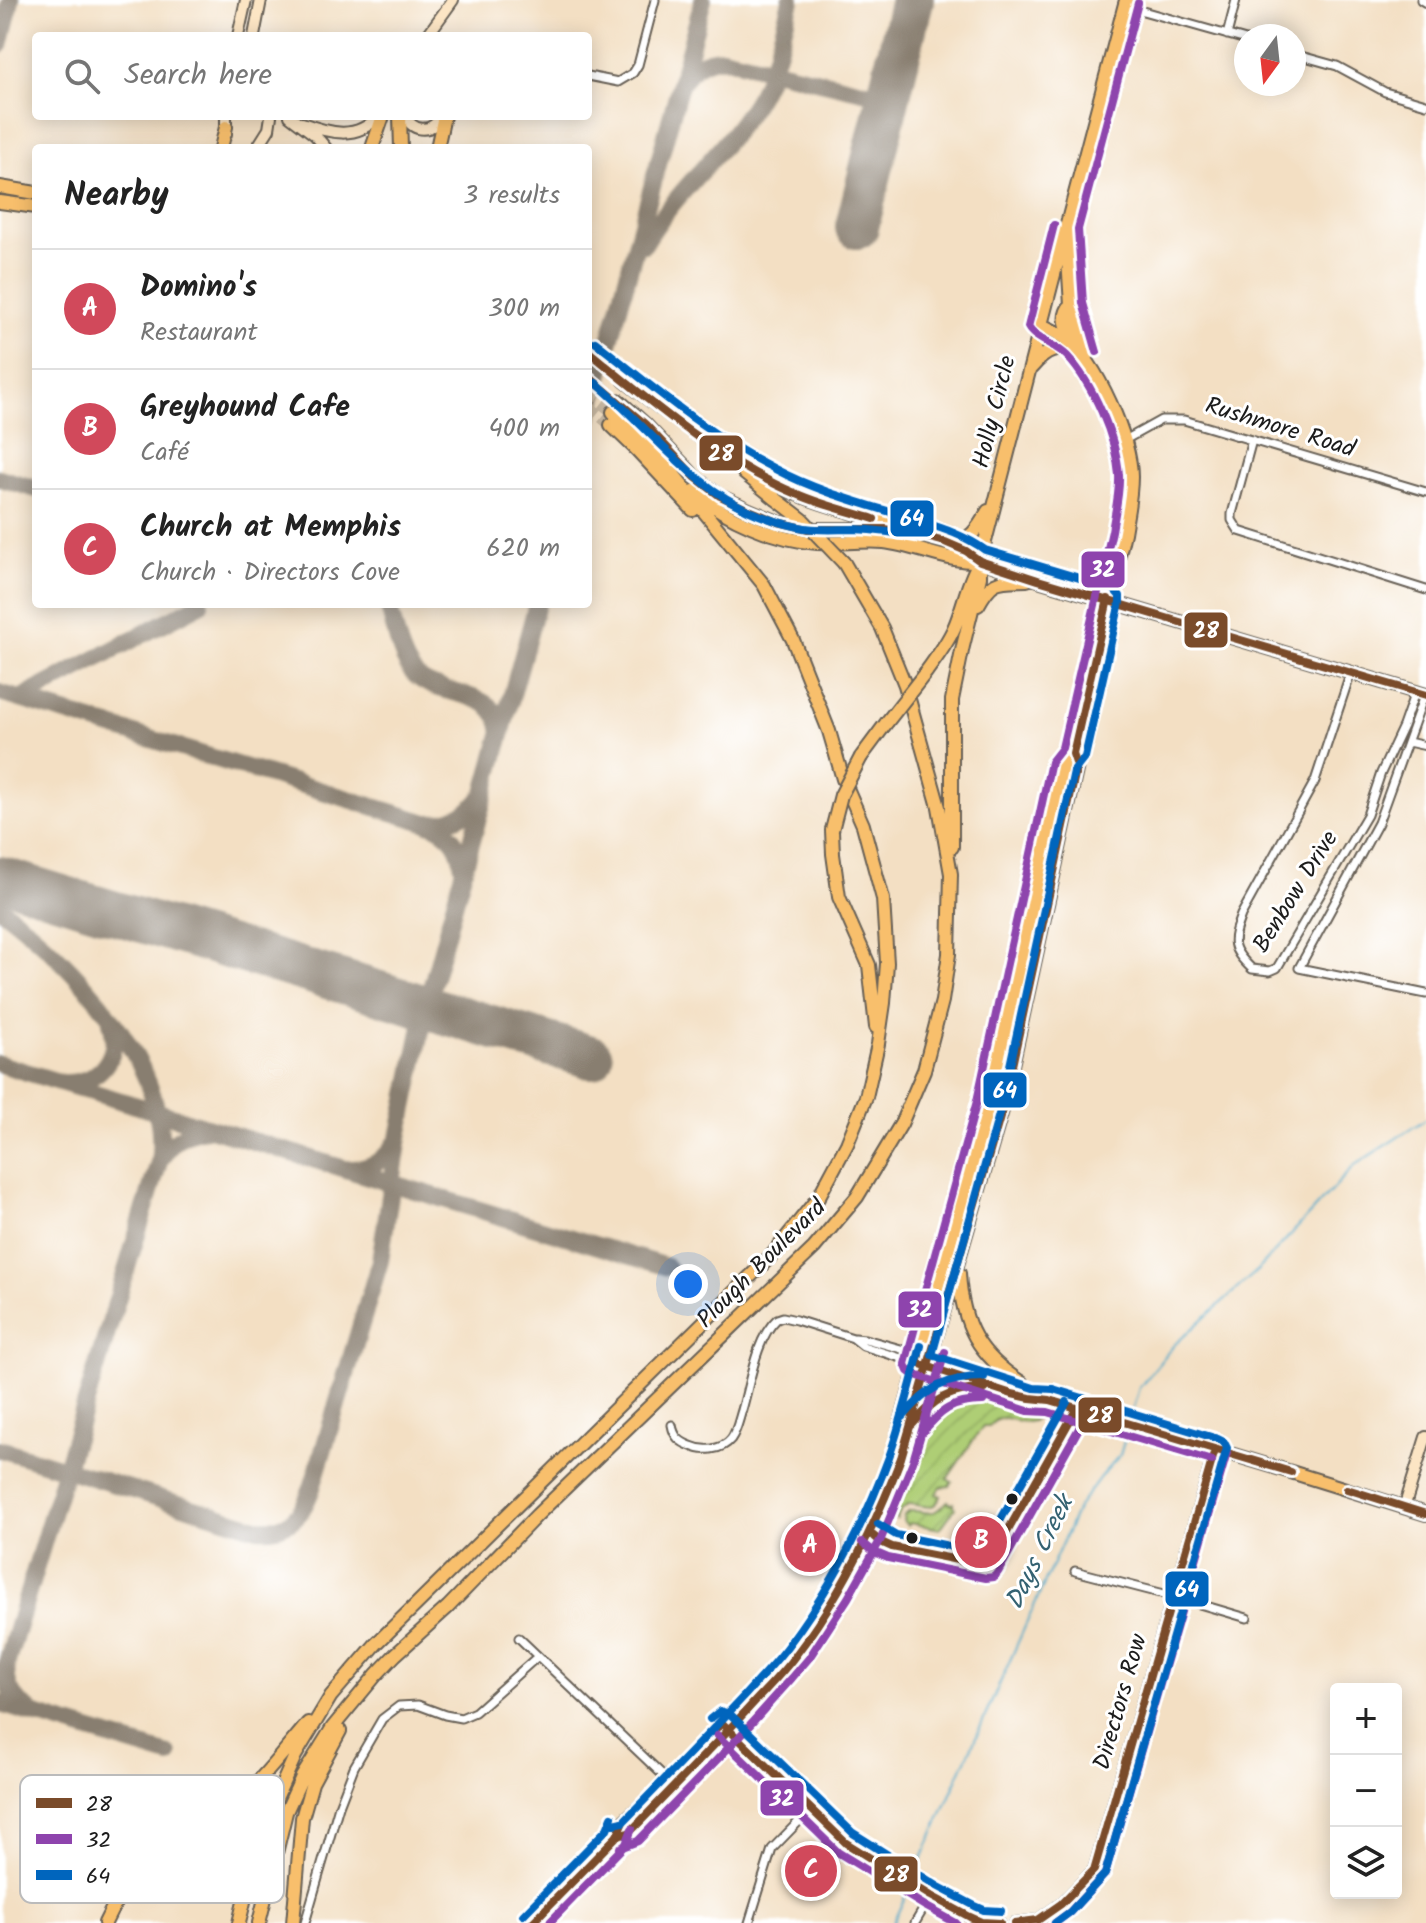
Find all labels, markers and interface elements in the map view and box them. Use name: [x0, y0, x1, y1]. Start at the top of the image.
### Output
north arrow: [1234, 24, 1306, 96]
search box: [32, 32, 592, 120]
text: Search here: [124, 52, 272, 100]
icon: search: [60, 54, 104, 98]
text: Nearby: [64, 169, 169, 223]
text: 3 results: [463, 175, 560, 217]
text: Domino's: [140, 264, 257, 312]
text: A: [82, 288, 98, 330]
text: 300 m: [488, 288, 560, 330]
text: Restaurant: [140, 312, 257, 354]
street label: Holly Circle: [962, 351, 1028, 473]
text: Greyhound Cafe: [140, 384, 350, 432]
street label: Rushmore Road: [1200, 387, 1361, 470]
text: B: [82, 408, 98, 450]
text: 400 m: [489, 408, 560, 450]
text: Café: [140, 432, 189, 474]
line badge: 28: [698, 434, 744, 472]
text: 28: [708, 438, 735, 473]
line badge: 64: [889, 499, 935, 538]
text: 64: [900, 503, 924, 538]
text: Church at Memphis: [140, 504, 401, 552]
text: C: [82, 528, 98, 570]
text: 620 m: [486, 528, 560, 570]
line badge: 32: [1080, 550, 1126, 589]
text: Church · Directors Cove: [140, 552, 400, 594]
text: 32: [1090, 554, 1115, 589]
line badge: 28: [1183, 611, 1229, 649]
text: 28: [1193, 615, 1220, 650]
street label: Benbow Drive: [1243, 823, 1349, 961]
line badge: 64: [982, 1071, 1028, 1109]
text: 64: [993, 1075, 1017, 1110]
street label: Plough Boulevard: [688, 1189, 837, 1338]
your location: [668, 1264, 708, 1304]
line badge: 32: [897, 1290, 943, 1329]
text: 32: [907, 1294, 932, 1329]
line badge: 28: [1077, 1396, 1123, 1434]
text: 28: [1087, 1400, 1114, 1435]
water label: Days Creek: [994, 1485, 1087, 1617]
unlabelled marker: [1004, 1491, 1020, 1507]
pin: B: [955, 1512, 1007, 1572]
pin: A: [784, 1516, 836, 1576]
unlabelled marker: [904, 1530, 920, 1546]
line badge: 64: [1164, 1570, 1210, 1608]
text: 64: [1175, 1574, 1199, 1609]
street label: Directors Row: [1083, 1629, 1159, 1774]
map controls: [1330, 1683, 1402, 1899]
button: +: [1330, 1683, 1402, 1755]
button: −: [1330, 1755, 1402, 1827]
legend: [20, 1775, 284, 1903]
line badge: 32: [759, 1779, 805, 1817]
text: 32: [769, 1783, 794, 1818]
text: 28: [86, 1788, 113, 1823]
text: 32: [86, 1824, 111, 1859]
button: layers: [1330, 1827, 1402, 1899]
pin: C: [785, 1841, 837, 1901]
line badge: 28: [873, 1855, 919, 1893]
text: 28: [883, 1859, 910, 1894]
text: 64: [86, 1860, 110, 1895]

